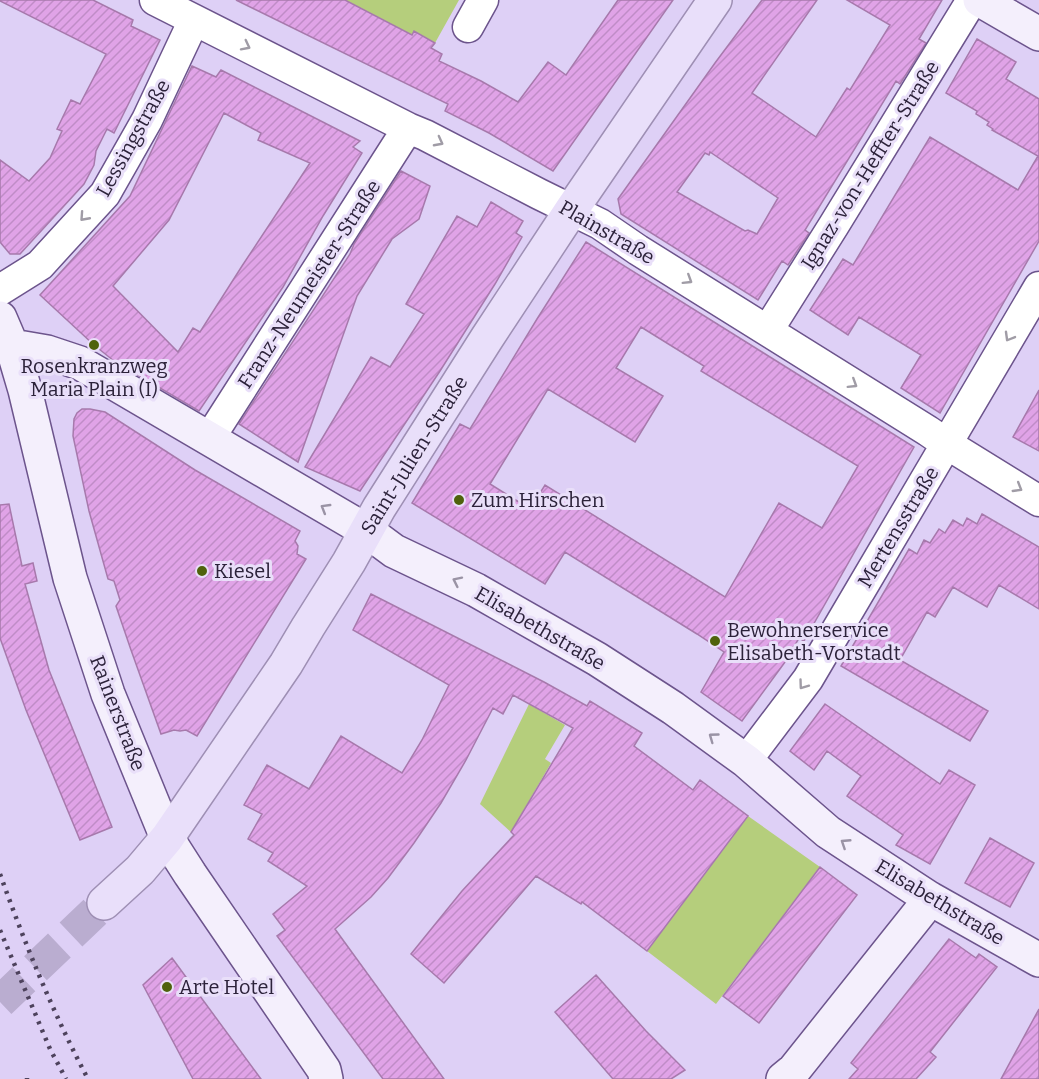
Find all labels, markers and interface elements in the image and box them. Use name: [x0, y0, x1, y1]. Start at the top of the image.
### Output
one-way arrow: [240, 39, 251, 51]
street label: Ignaz-von-Heffter-Straße: [796, 56, 944, 274]
street label: Lessingstraße: [91, 75, 175, 201]
one-way arrow: [433, 135, 444, 146]
street label: Franz-Neumeister-Straße: [233, 175, 385, 393]
street label: Plainstraße: [555, 195, 659, 269]
one-way arrow: [80, 210, 91, 221]
one-way arrow: [682, 273, 692, 285]
one-way arrow: [1005, 331, 1017, 341]
marker: Rosenkranzweg Maria Plain (I): [87, 338, 101, 352]
place label: Rosenkranzweg Maria Plain (I): [20, 354, 168, 401]
street label: Saint-Julien-Straße: [355, 371, 473, 539]
one-way arrow: [847, 376, 858, 387]
street label: Mertensstraße: [852, 462, 944, 592]
one-way arrow: [1012, 480, 1022, 492]
place label: Zum Hirschen: [471, 488, 605, 512]
marker: Zum Hirschen: [452, 493, 466, 507]
one-way arrow: [321, 503, 331, 515]
place label: Kiesel: [214, 559, 271, 583]
marker: Kiesel: [195, 564, 209, 578]
one-way arrow: [453, 577, 464, 589]
street label: Elisabethstraße: [471, 581, 609, 675]
place label: Bewohnerservice Elisabeth-Vorstadt: [727, 618, 901, 665]
marker: Bewohnerservice Elisabeth-Vorstadt: [708, 634, 722, 648]
street label: Rainerstraße: [85, 652, 151, 774]
one-way arrow: [799, 679, 810, 690]
one-way arrow: [709, 733, 720, 744]
one-way arrow: [841, 839, 852, 850]
street label: Elisabethstraße: [871, 854, 1009, 950]
place label: Arte Hotel: [179, 975, 275, 999]
marker: Arte Hotel: [160, 980, 174, 994]

